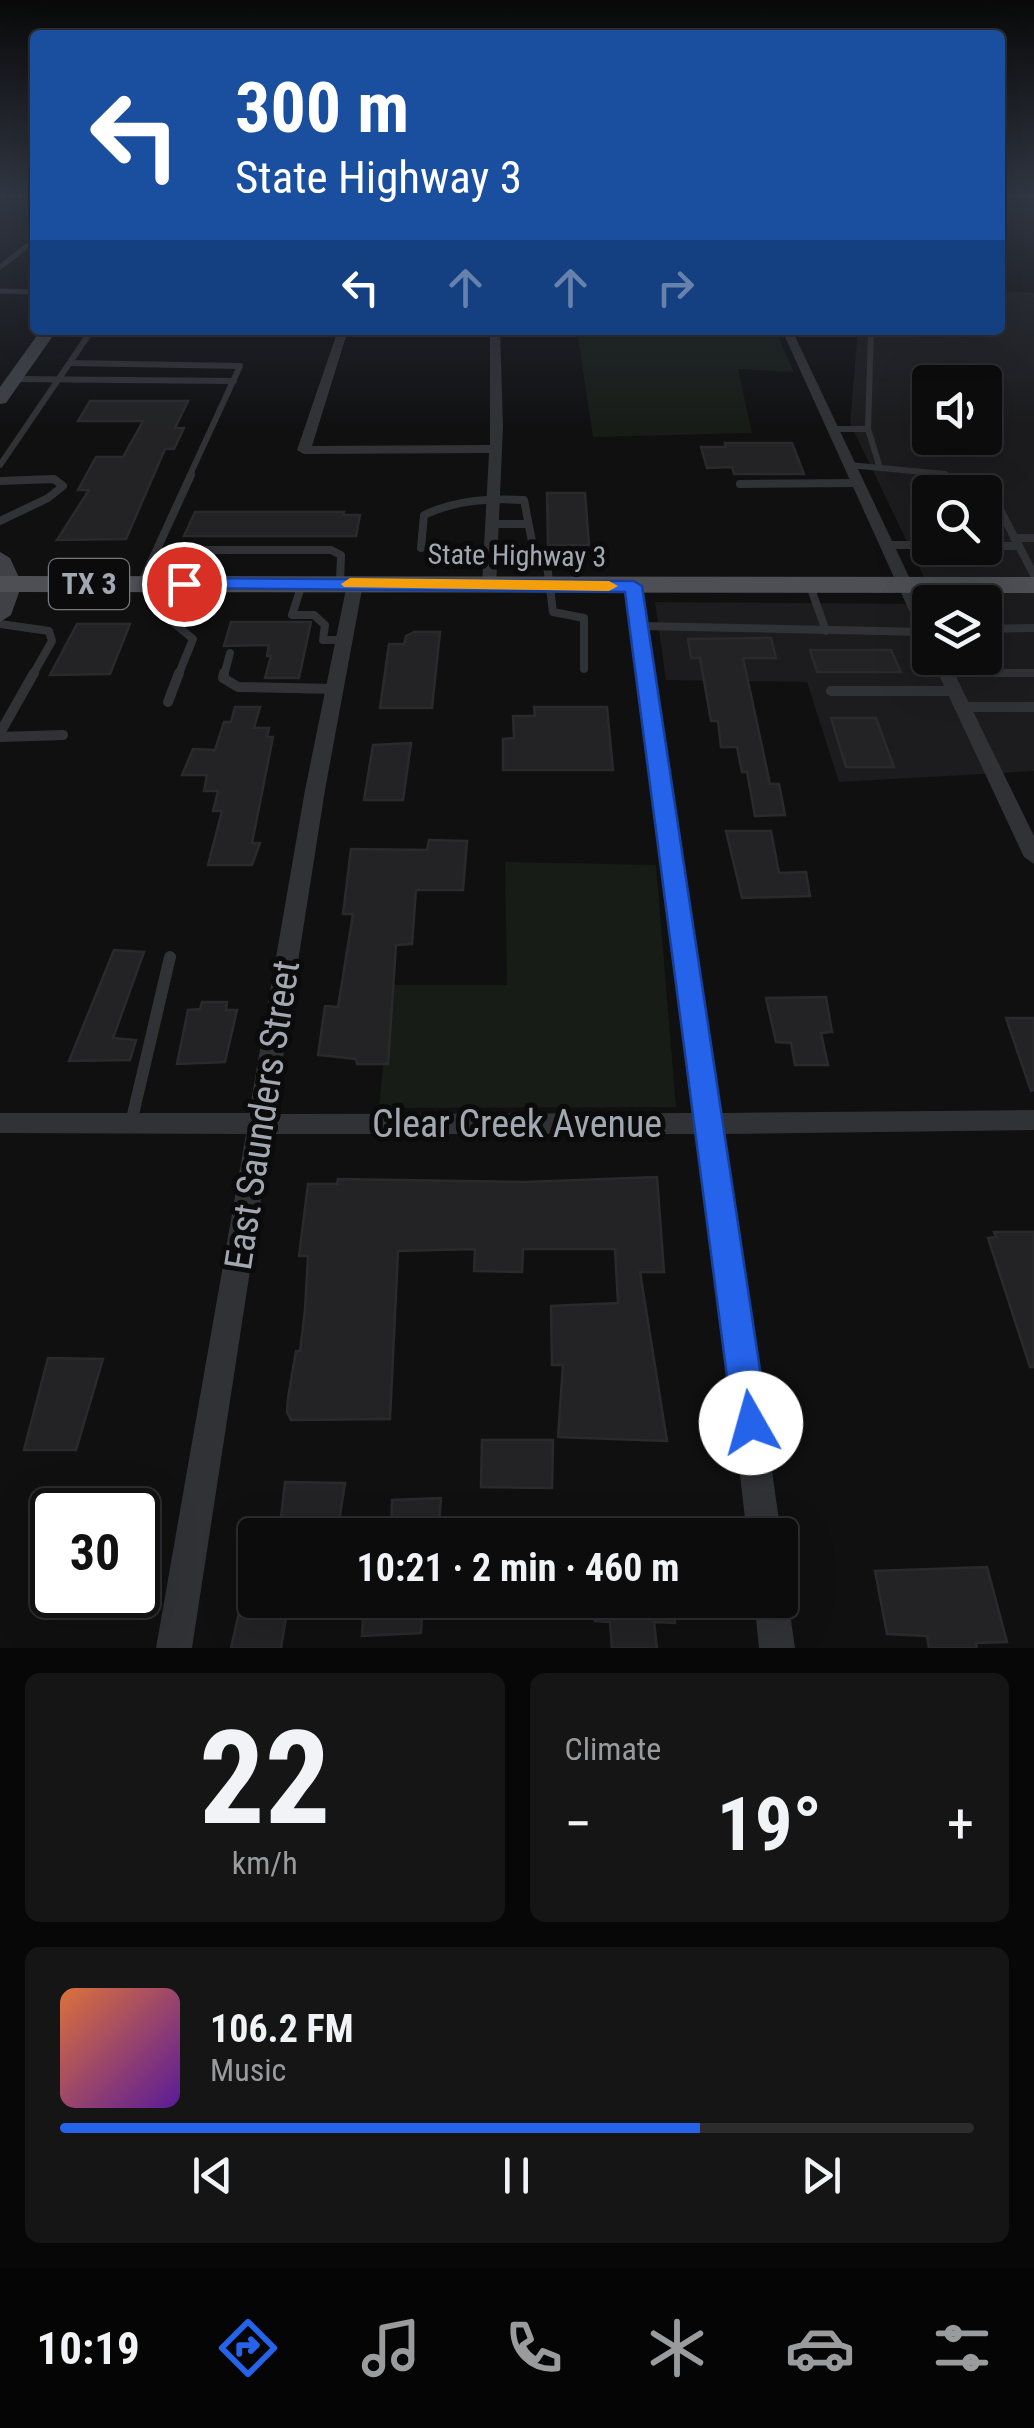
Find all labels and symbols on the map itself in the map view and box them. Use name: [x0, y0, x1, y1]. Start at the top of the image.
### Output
street label: State Highway 3: [427, 537, 607, 574]
pin: [142, 542, 227, 627]
road number: TX 3: [49, 559, 129, 609]
street label: East Saunders Street: [216, 957, 308, 1273]
street label: Clear Creek Avenue: [372, 1102, 662, 1146]
position arrow: [699, 1371, 803, 1475]
speed limit sign: 30: [30, 1488, 160, 1618]

